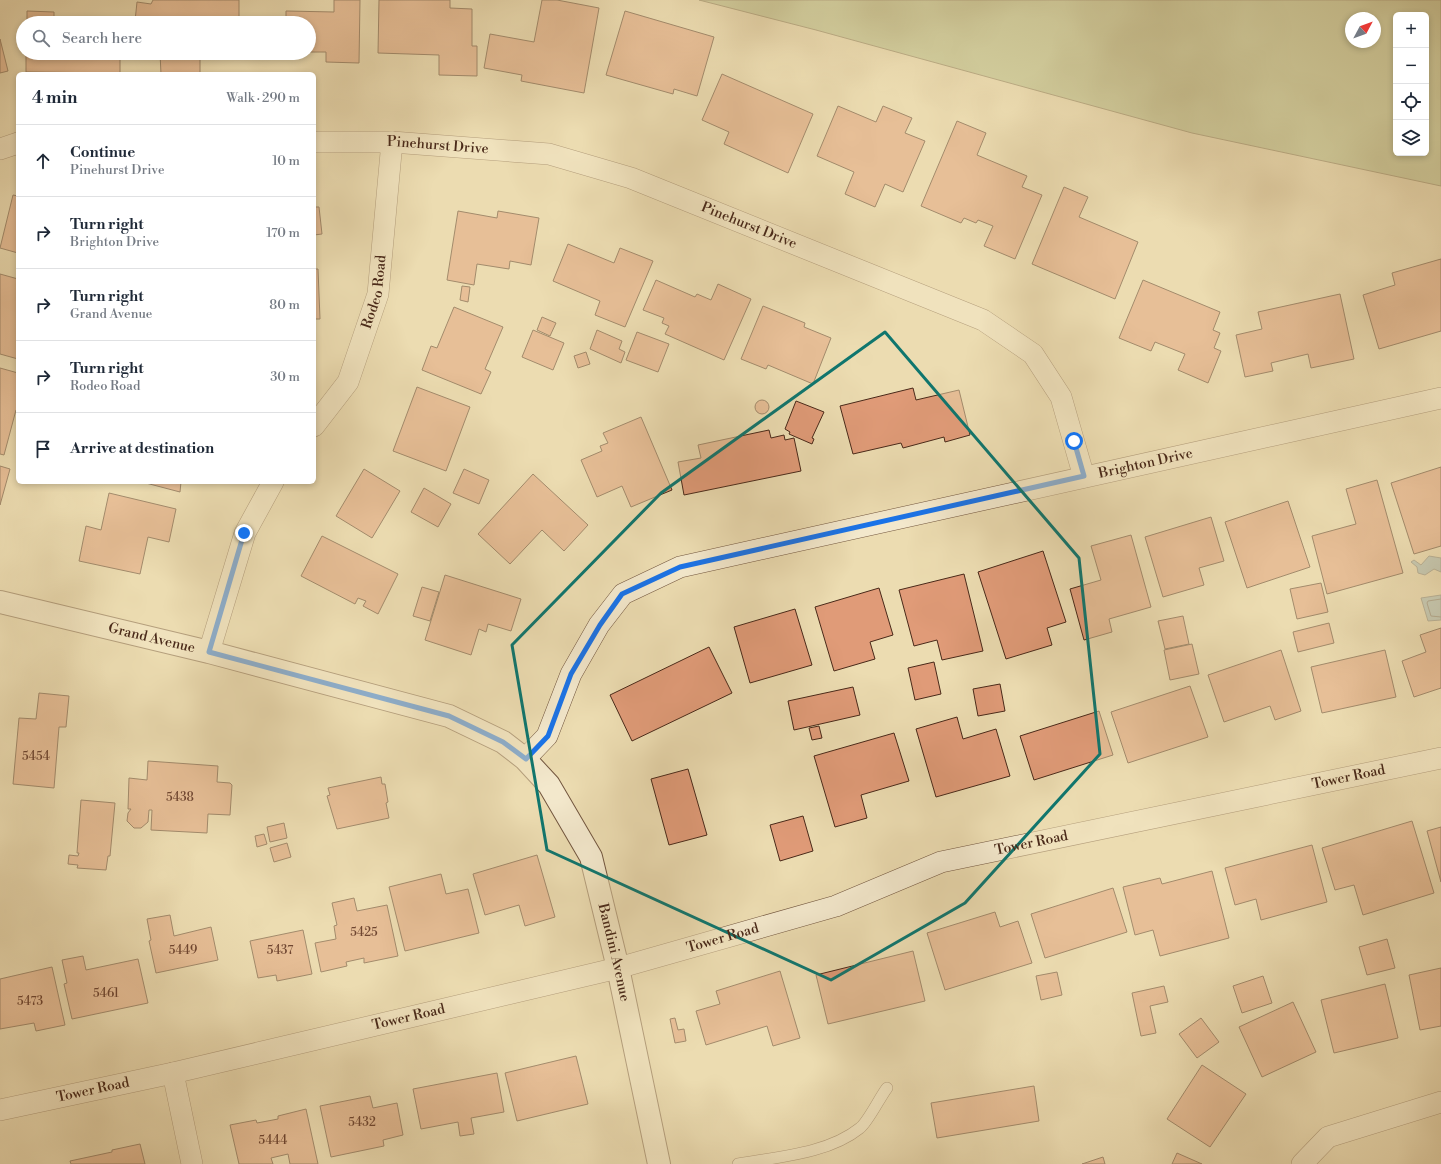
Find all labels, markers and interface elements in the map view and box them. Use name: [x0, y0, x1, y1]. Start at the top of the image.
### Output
north arrow: [1345, 12, 1381, 48]
map controls: [1393, 12, 1429, 156]
button: +: [1393, 12, 1429, 48]
search box: [16, 16, 316, 60]
icon: search: [30, 27, 52, 49]
text: Search here: [62, 29, 142, 48]
button: −: [1393, 48, 1429, 84]
button: locate: [1393, 84, 1429, 120]
text: 4 min: [32, 87, 77, 109]
text: Walk · 290 m: [226, 90, 300, 106]
button: layers: [1393, 120, 1429, 156]
street label: Pinehurst Drive: [387, 133, 489, 158]
text: Continue: [70, 143, 135, 162]
icon: ahead: [32, 150, 54, 172]
text: 10 m: [272, 153, 300, 169]
text: Pinehurst Drive: [70, 162, 164, 178]
street label: Pinehurst Drive: [698, 198, 799, 253]
text: Turn right: [70, 215, 144, 234]
icon: right: [32, 222, 54, 244]
text: 170 m: [266, 225, 300, 241]
text: Brighton Drive: [70, 234, 159, 250]
street label: Rodeo Road: [358, 254, 391, 331]
text: Turn right: [70, 287, 144, 306]
icon: right: [32, 294, 54, 316]
text: 80 m: [269, 297, 300, 313]
text: Grand Avenue: [70, 306, 152, 322]
text: Turn right: [70, 359, 144, 378]
icon: right: [32, 366, 54, 388]
text: 30 m: [270, 369, 300, 385]
text: Rodeo Road: [70, 378, 140, 394]
route start: [1065, 432, 1083, 450]
icon: arrive: [32, 438, 54, 460]
text: Arrive at destination: [70, 439, 214, 458]
street label: Brighton Drive: [1096, 444, 1194, 483]
route end: [235, 524, 253, 542]
street label: Grand Avenue: [106, 619, 197, 657]
house number: 5454: [22, 749, 50, 764]
street label: Tower Road: [1310, 761, 1387, 794]
house number: 5438: [166, 790, 194, 805]
street label: Tower Road: [993, 827, 1070, 860]
street label: Bandini Avenue: [593, 901, 634, 1003]
street label: Tower Road: [685, 919, 761, 957]
house number: 5425: [350, 925, 378, 940]
house number: 5449: [169, 943, 197, 958]
house number: 5437: [267, 943, 293, 958]
house number: 5461: [93, 986, 120, 1001]
house number: 5473: [17, 994, 43, 1009]
street label: Tower Road: [370, 1000, 447, 1035]
street label: Tower Road: [55, 1074, 131, 1107]
house number: 5432: [348, 1115, 376, 1130]
house number: 5444: [259, 1133, 287, 1148]

